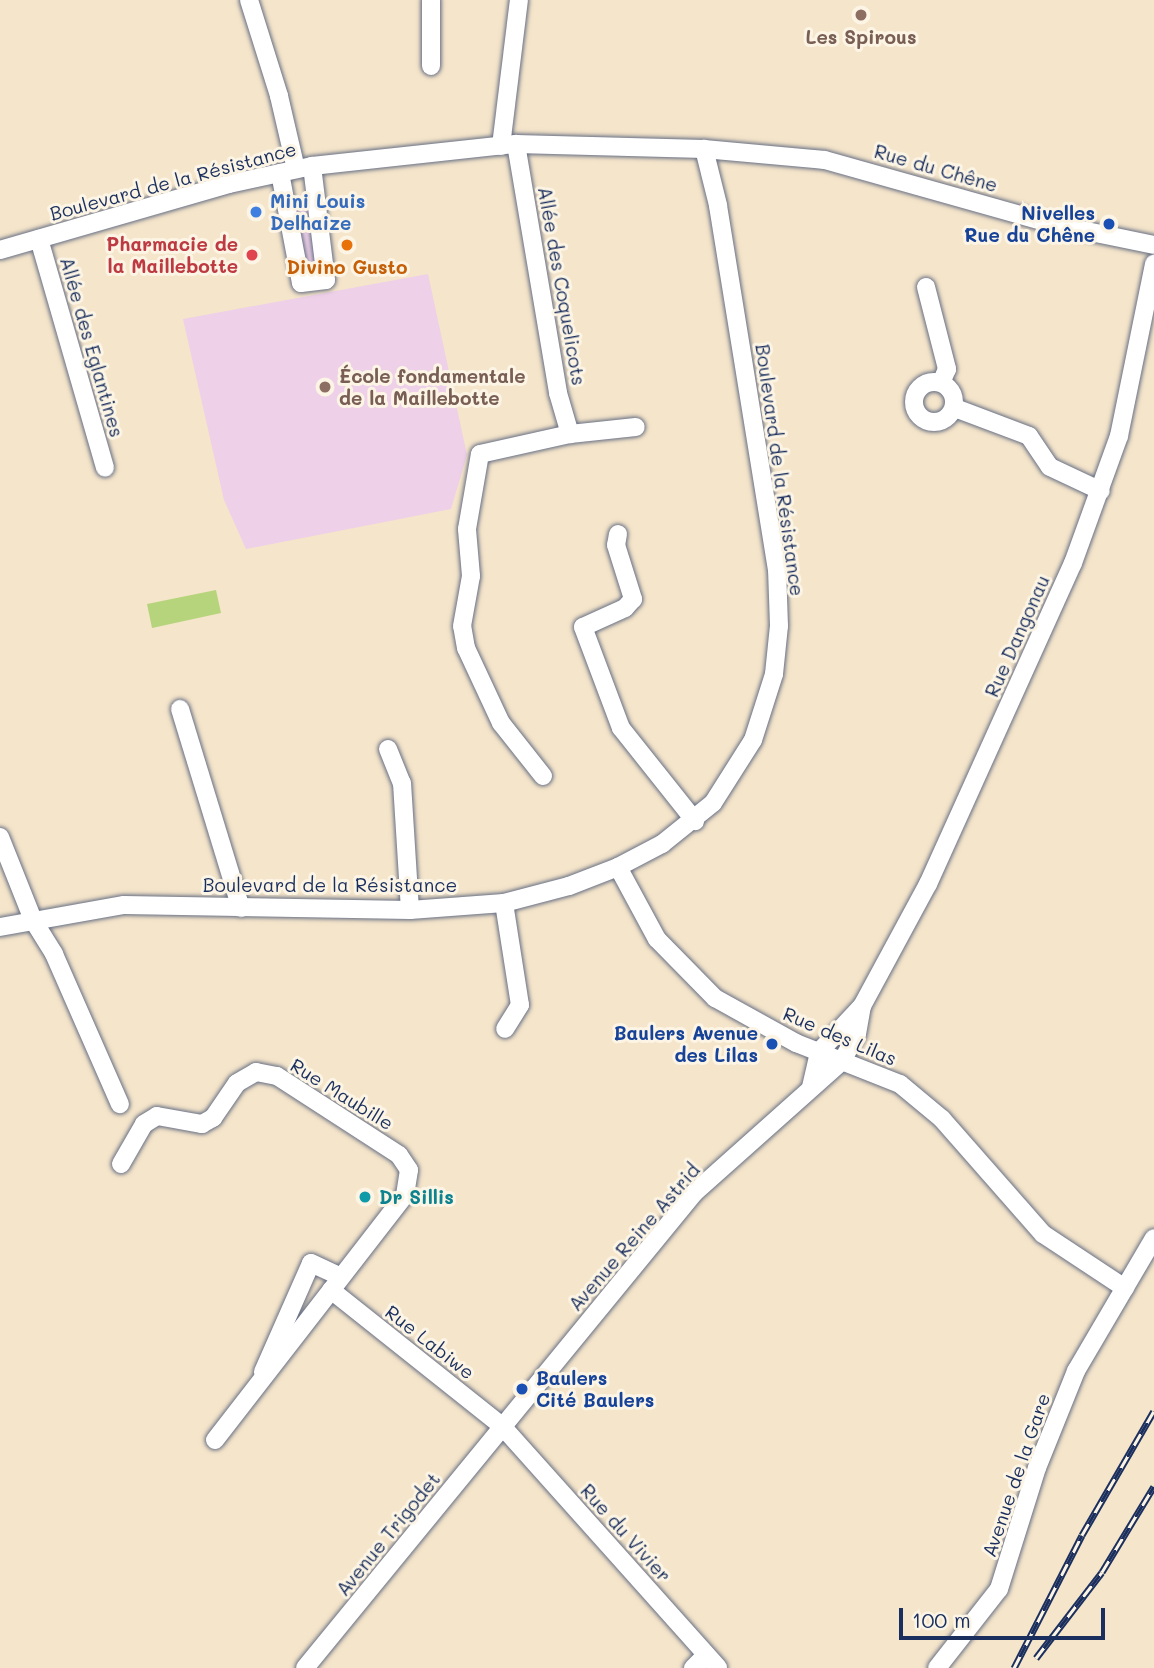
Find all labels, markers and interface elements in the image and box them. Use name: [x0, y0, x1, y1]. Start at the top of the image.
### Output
marker: Les Spirous: [853, 7, 869, 23]
place label: Les Spirous: [806, 26, 916, 48]
street label: Boulevard de la Résistance: [47, 137, 299, 225]
street label: Rue du Chêne: [872, 140, 1000, 196]
street label: Allée des Coquelicots: [533, 185, 591, 387]
place label: Mini Louis Delhaize: [270, 190, 365, 234]
place label: Nivelles Rue du Chêne: [964, 202, 1095, 246]
marker: Mini Louis Delhaize: [248, 204, 264, 220]
marker: Nivelles Rue du Chêne: [1101, 216, 1117, 232]
place label: Pharmacie de la Maillebotte: [106, 233, 238, 277]
marker: Divino Gusto: [339, 237, 355, 253]
marker: Pharmacie de la Maillebotte: [244, 247, 260, 263]
street label: Allée des Eglantines: [55, 254, 129, 440]
place label: Divino Gusto: [286, 256, 408, 278]
street label: Boulevard de la Résistance: [751, 342, 809, 598]
place label: École fondamentale de la Maillebotte: [339, 365, 525, 409]
marker: École fondamentale de la Maillebotte: [317, 379, 333, 395]
street label: Rue Dangonau: [980, 572, 1054, 700]
street label: Boulevard de la Résistance: [203, 874, 457, 896]
street label: Rue des Lilas: [780, 1002, 900, 1070]
place label: Baulers Avenue des Lilas: [614, 1022, 758, 1066]
marker: Baulers Avenue des Lilas: [764, 1036, 780, 1052]
street label: Rue Maubille: [286, 1053, 398, 1135]
street label: Avenue Reine Astrid: [564, 1159, 704, 1315]
place label: Dr Sillis: [379, 1186, 454, 1208]
marker: Dr Sillis: [357, 1189, 373, 1205]
street label: Rue Labiwe: [381, 1300, 479, 1384]
place label: Baulers Cité Baulers: [536, 1367, 654, 1411]
marker: Baulers Cité Baulers: [514, 1381, 530, 1397]
street label: Avenue de la Gare: [977, 1390, 1055, 1560]
street label: Avenue Trigodet: [331, 1468, 445, 1600]
street label: Rue du Vivier: [576, 1479, 676, 1587]
scale bar: [902, 1594, 1108, 1638]
text: 100 m: [912, 1606, 971, 1633]

